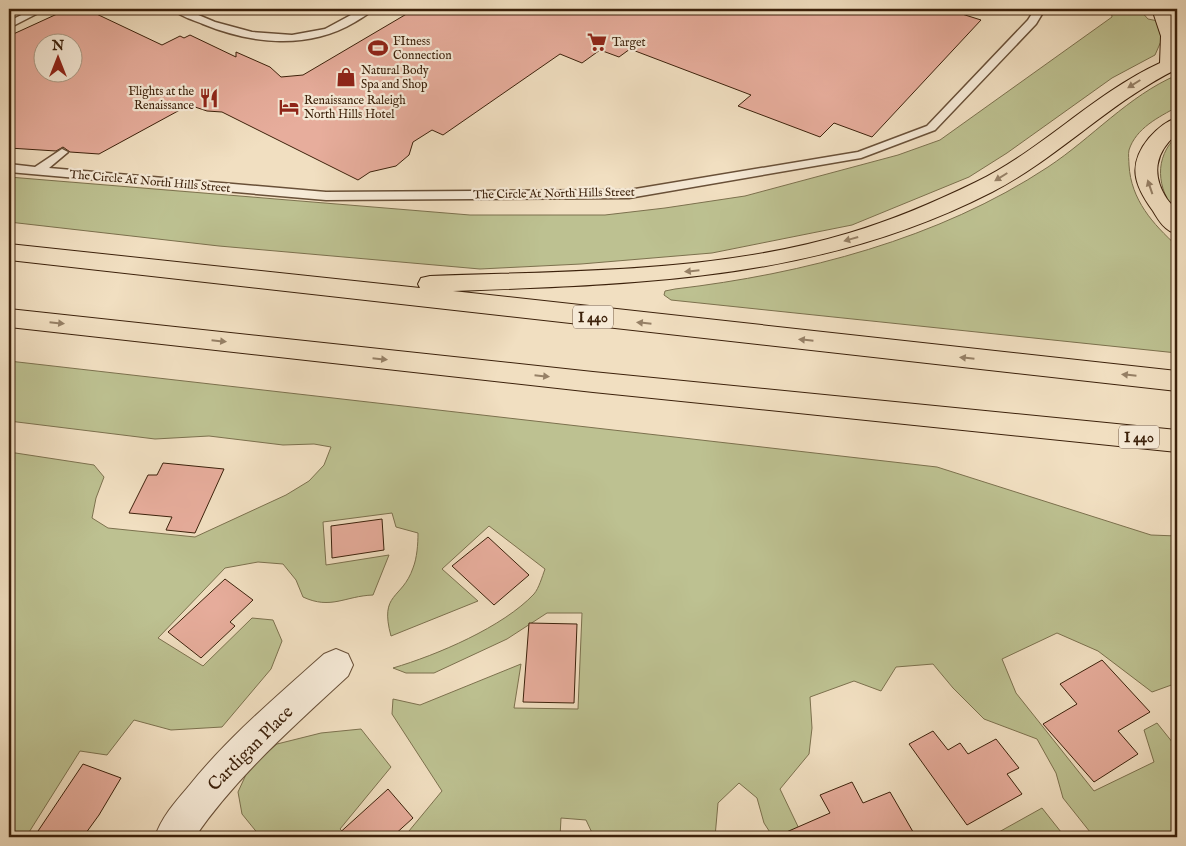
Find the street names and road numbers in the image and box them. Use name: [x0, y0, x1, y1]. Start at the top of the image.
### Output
street label: The Circle At North Hills Street: [69, 167, 231, 196]
street label: The Circle At North Hills Street: [473, 185, 635, 202]
road number: I 440: [573, 306, 613, 328]
road number: I 440: [1119, 426, 1159, 448]
street label: Cardigan Place: [203, 701, 299, 797]

